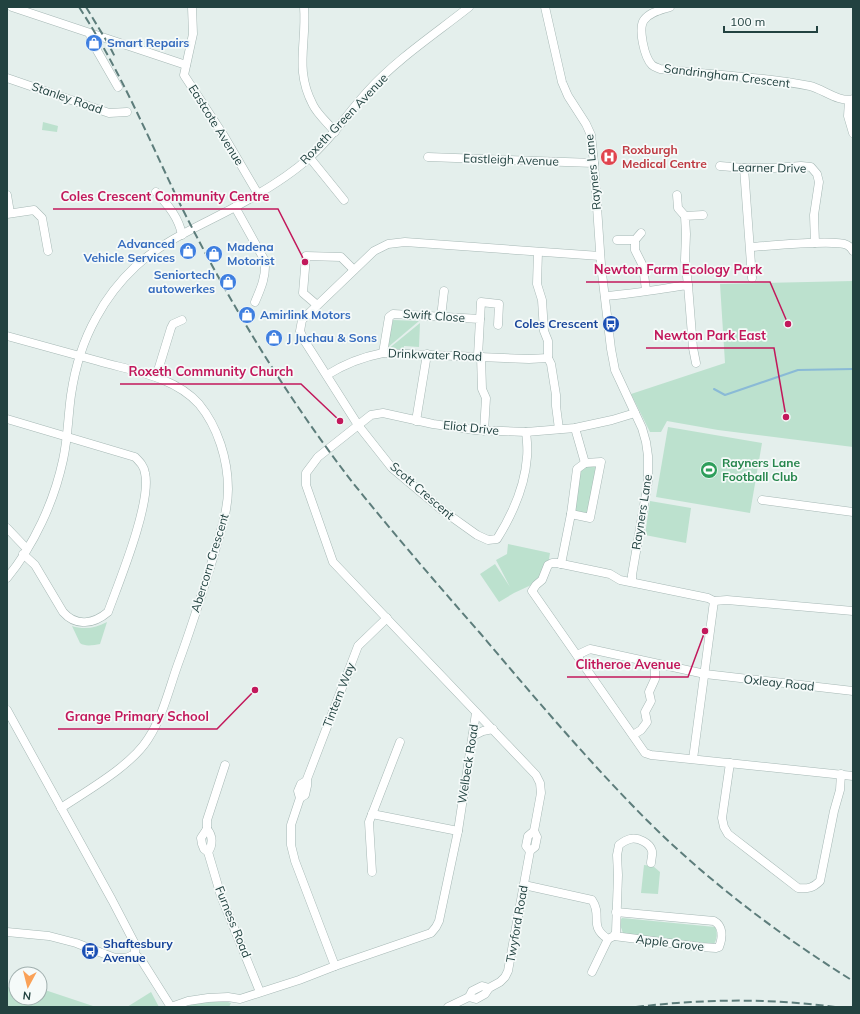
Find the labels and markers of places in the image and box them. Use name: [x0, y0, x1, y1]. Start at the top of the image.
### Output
shop icon: Smart Repairs: [84, 33, 104, 53]
place label: Smart Repairs: [107, 35, 189, 50]
place label: Roxburgh Medical Centre: [622, 142, 707, 171]
hospital icon: Roxburgh Medical Centre: [599, 147, 619, 167]
callout: Coles Crescent Community Centre: [53, 184, 278, 209]
place label: Advanced Vehicle Services: [83, 236, 175, 265]
place label: Madena Motorist: [227, 239, 275, 268]
shop icon: Advanced Vehicle Services: [178, 241, 198, 261]
shop icon: Madena Motorist: [204, 244, 224, 264]
callout: Newton Farm Ecology Park: [586, 257, 770, 282]
place label: Seniortech autowerkes: [148, 267, 215, 296]
shop icon: Seniortech autowerkes: [218, 272, 238, 292]
shop icon: Amirlink Motors: [237, 305, 257, 325]
place label: Amirlink Motors: [260, 307, 351, 322]
bus stop icon: Coles Crescent: [601, 314, 621, 334]
place label: Coles Crescent: [514, 316, 598, 331]
callout: Newton Park East: [646, 323, 774, 348]
shop icon: J Juchau & Sons: [264, 328, 284, 348]
place label: J Juchau & Sons: [287, 330, 377, 345]
callout: Roxeth Community Church: [120, 359, 301, 384]
place label: Rayners Lane Football Club: [722, 455, 800, 484]
sports icon: Rayners Lane Football Club: [699, 460, 719, 480]
callout: Clitheroe Avenue: [567, 652, 688, 677]
callout: Grange Primary School: [58, 704, 217, 729]
place label: Shaftesbury Avenue: [103, 936, 173, 965]
bus stop icon: Shaftesbury Avenue: [80, 941, 100, 961]

